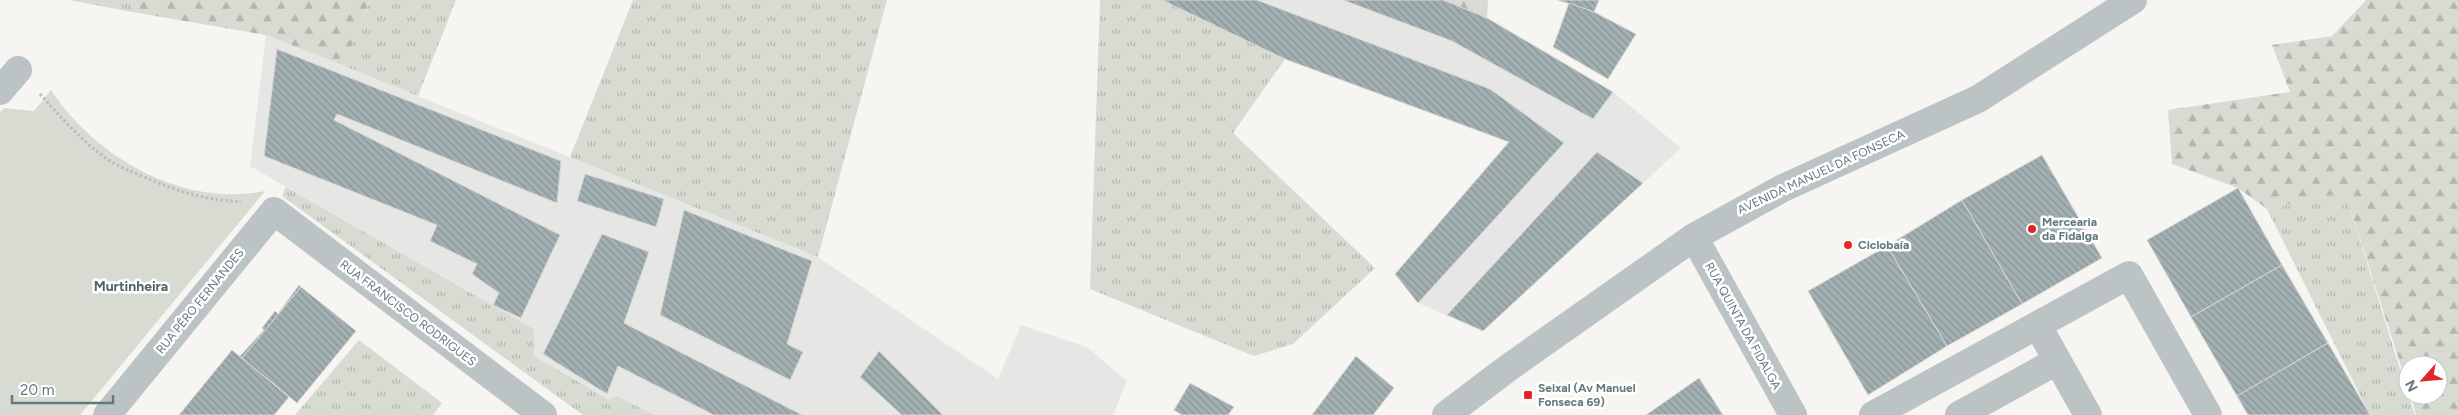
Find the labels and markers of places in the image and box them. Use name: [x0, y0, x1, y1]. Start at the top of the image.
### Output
place label: Mercearia da Fidalga: [2042, 215, 2098, 243]
marker: Mercearia da Fidalga: [2026, 223, 2038, 235]
place label: Ciclobaía: [1858, 238, 1909, 252]
marker: Ciclobaía: [1842, 239, 1854, 251]
place label: Seixal (Av Manuel Fonseca 69): [1538, 381, 1636, 409]
marker: Seixal (Av Manuel Fonseca 69): [1522, 389, 1534, 401]

